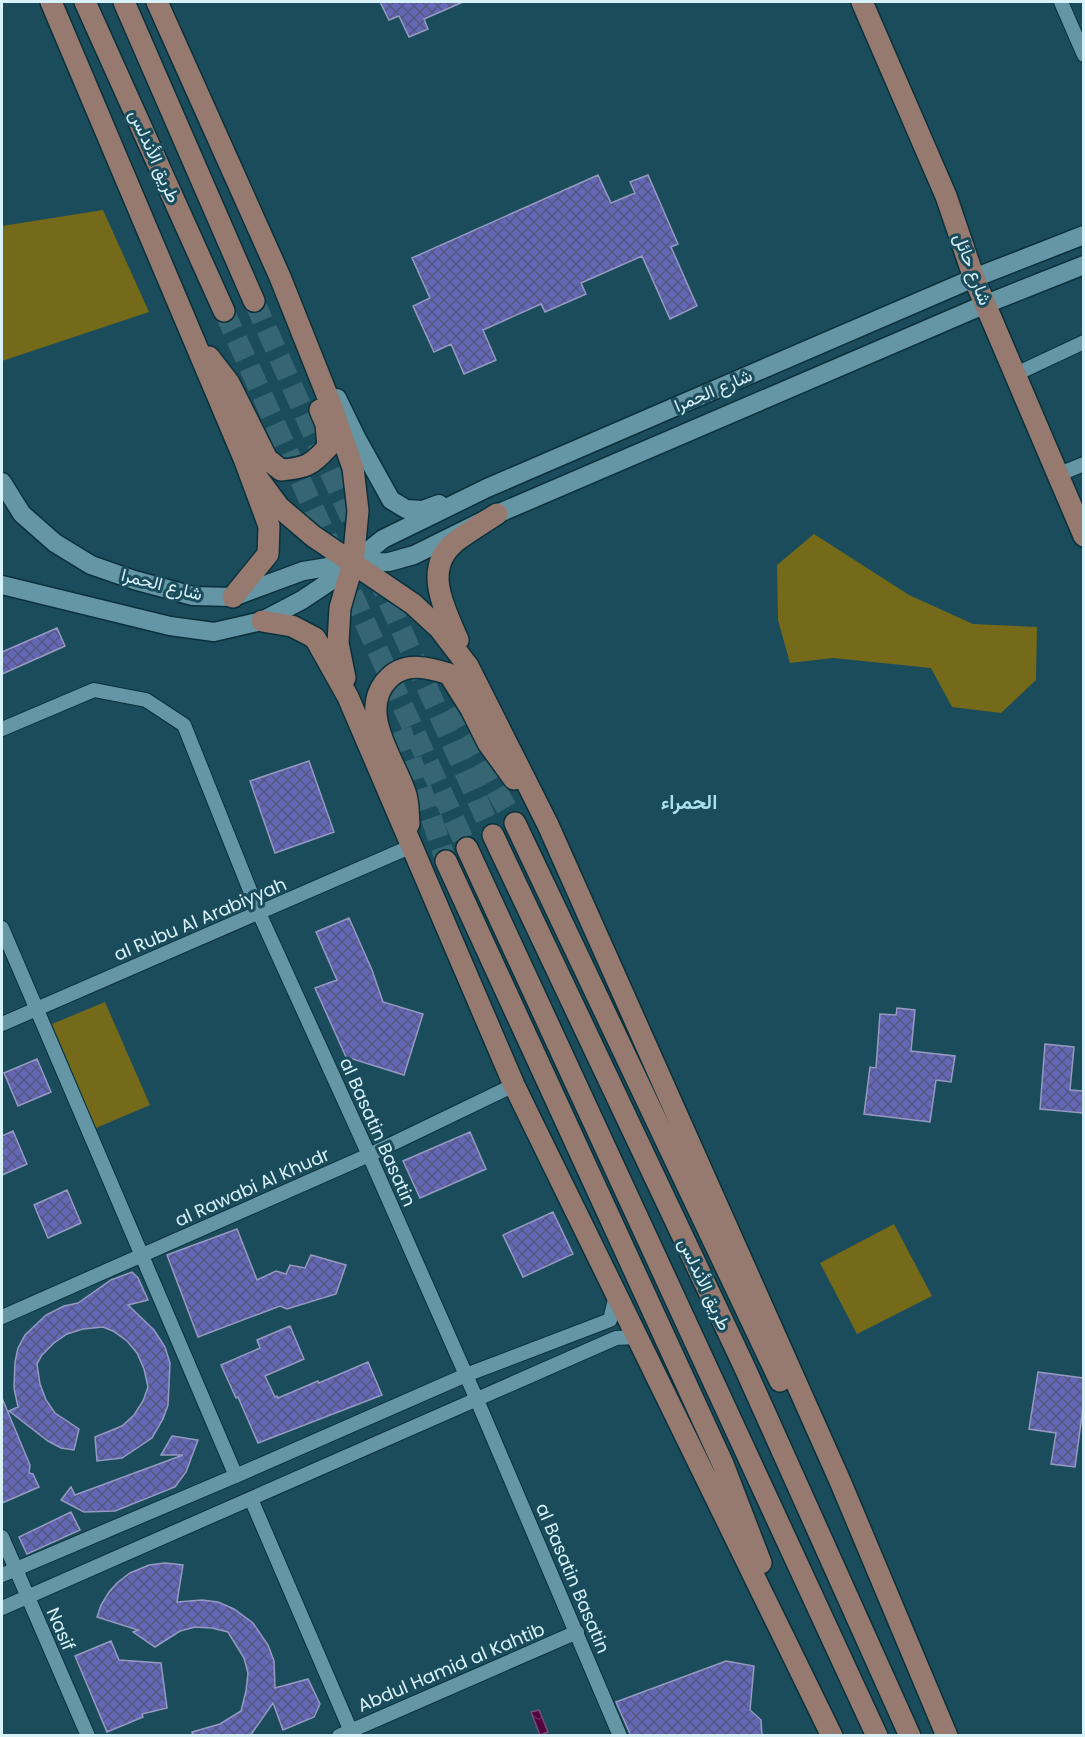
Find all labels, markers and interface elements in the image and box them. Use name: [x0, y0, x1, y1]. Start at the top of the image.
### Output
street label: طريق الأندلس: [123, 105, 187, 207]
street label: شارع حائل: [948, 229, 998, 309]
street label: شارع الحمرا: [670, 362, 756, 418]
street label: شارع الحمرا: [119, 562, 205, 606]
district label: الحمراء: [661, 788, 717, 816]
street label: al Rubu Al Arabiyyah: [110, 871, 290, 967]
street label: al Basatin Basatin: [334, 1053, 422, 1211]
street label: al Rawabi Al Khudr: [171, 1142, 334, 1232]
street label: طريق الأندلس: [673, 1234, 737, 1334]
street label: al Basatin Basatin: [530, 1499, 616, 1657]
street label: Nasif: [41, 1604, 81, 1654]
street label: Abdul Hamid al Kahtib: [354, 1616, 548, 1718]

